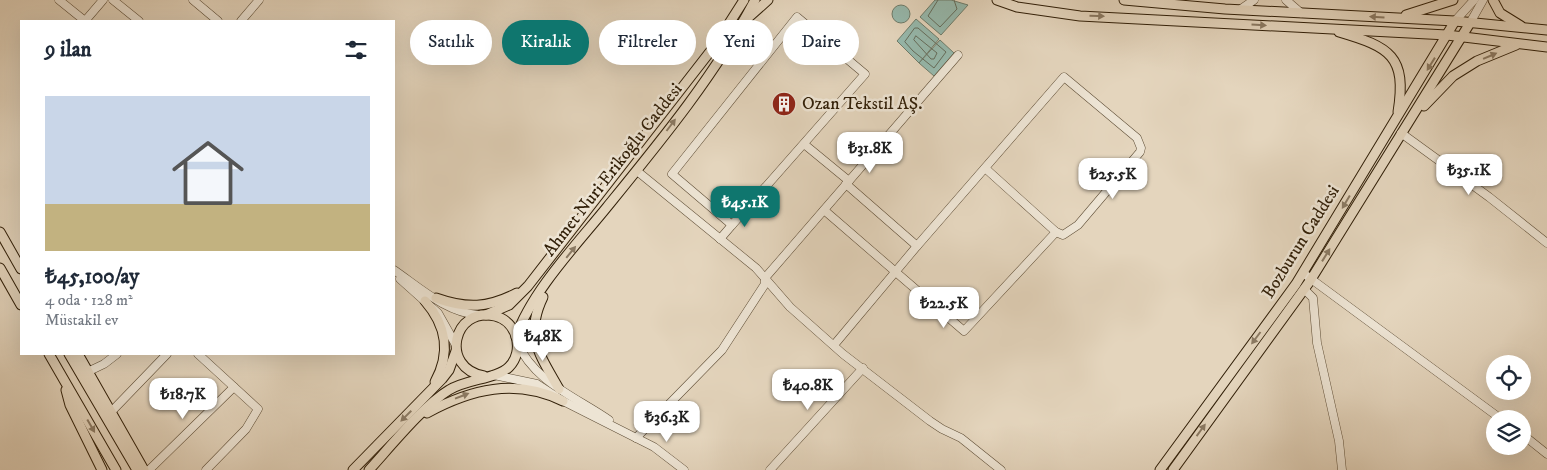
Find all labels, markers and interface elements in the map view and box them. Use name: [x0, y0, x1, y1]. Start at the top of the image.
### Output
one-way arrow: [1369, 12, 1385, 20]
one-way arrow: [1089, 13, 1105, 21]
chip: Satılık: [410, 20, 492, 65]
chip: Kiralık: [502, 20, 589, 65]
chip: Filtreler: [599, 20, 696, 65]
chip: Yeni: [706, 20, 773, 65]
chip: Daire: [783, 20, 859, 65]
one-way arrow: [1251, 22, 1267, 30]
icon: filters: [342, 36, 370, 64]
text: 9 ilan: [45, 37, 92, 63]
one-way arrow: [1483, 52, 1497, 60]
one-way arrow: [1426, 57, 1436, 70]
street label: Ahmet Nuri Erikoğlu Caddesi: [539, 79, 687, 261]
building icon: Ozan Tekstil AŞ.: [771, 91, 797, 117]
place label: Ozan Tekstil AŞ.: [802, 93, 923, 115]
one-way arrow: [666, 118, 676, 131]
icon: home: [163, 128, 253, 218]
pin: ₺31.8K: [829, 132, 911, 174]
text: ₺31.8K: [848, 138, 892, 158]
pin: ₺35.1K: [1428, 154, 1510, 196]
pin: ₺25.5K: [1072, 158, 1154, 200]
text: ₺35.1K: [1447, 160, 1491, 180]
text: ₺25.5K: [1089, 164, 1137, 184]
street label: Bozburun Caddesi: [1257, 181, 1345, 303]
pin: ₺45.1K: [704, 186, 786, 228]
text: ₺45.1K: [722, 192, 768, 212]
one-way arrow: [1341, 195, 1350, 208]
one-way arrow: [565, 246, 576, 259]
one-way arrow: [1321, 248, 1330, 262]
text: ₺45,100/ay: [45, 264, 139, 290]
pin: ₺22.5K: [903, 286, 985, 329]
text: 4 oda · 128 m²: [45, 290, 133, 310]
text: ₺22.5K: [920, 293, 968, 313]
text: Müstakil ev: [45, 310, 118, 330]
pin: ₺48K: [513, 320, 573, 362]
text: ₺48K: [524, 326, 562, 346]
one-way arrow: [1251, 331, 1262, 344]
map controls: [1486, 355, 1531, 455]
button: locate: [1486, 355, 1531, 400]
pin: ₺40.8K: [767, 368, 849, 411]
text: ₺40.8K: [783, 375, 833, 395]
pin: ₺18.7K: [142, 378, 224, 420]
text: ₺18.7K: [160, 384, 206, 404]
one-way arrow: [455, 392, 469, 400]
pin: ₺36.3K: [626, 400, 708, 443]
text: ₺36.3K: [645, 407, 689, 427]
one-way arrow: [400, 410, 412, 422]
button: layers: [1486, 410, 1531, 455]
one-way arrow: [86, 420, 95, 433]
one-way arrow: [1196, 424, 1207, 437]

